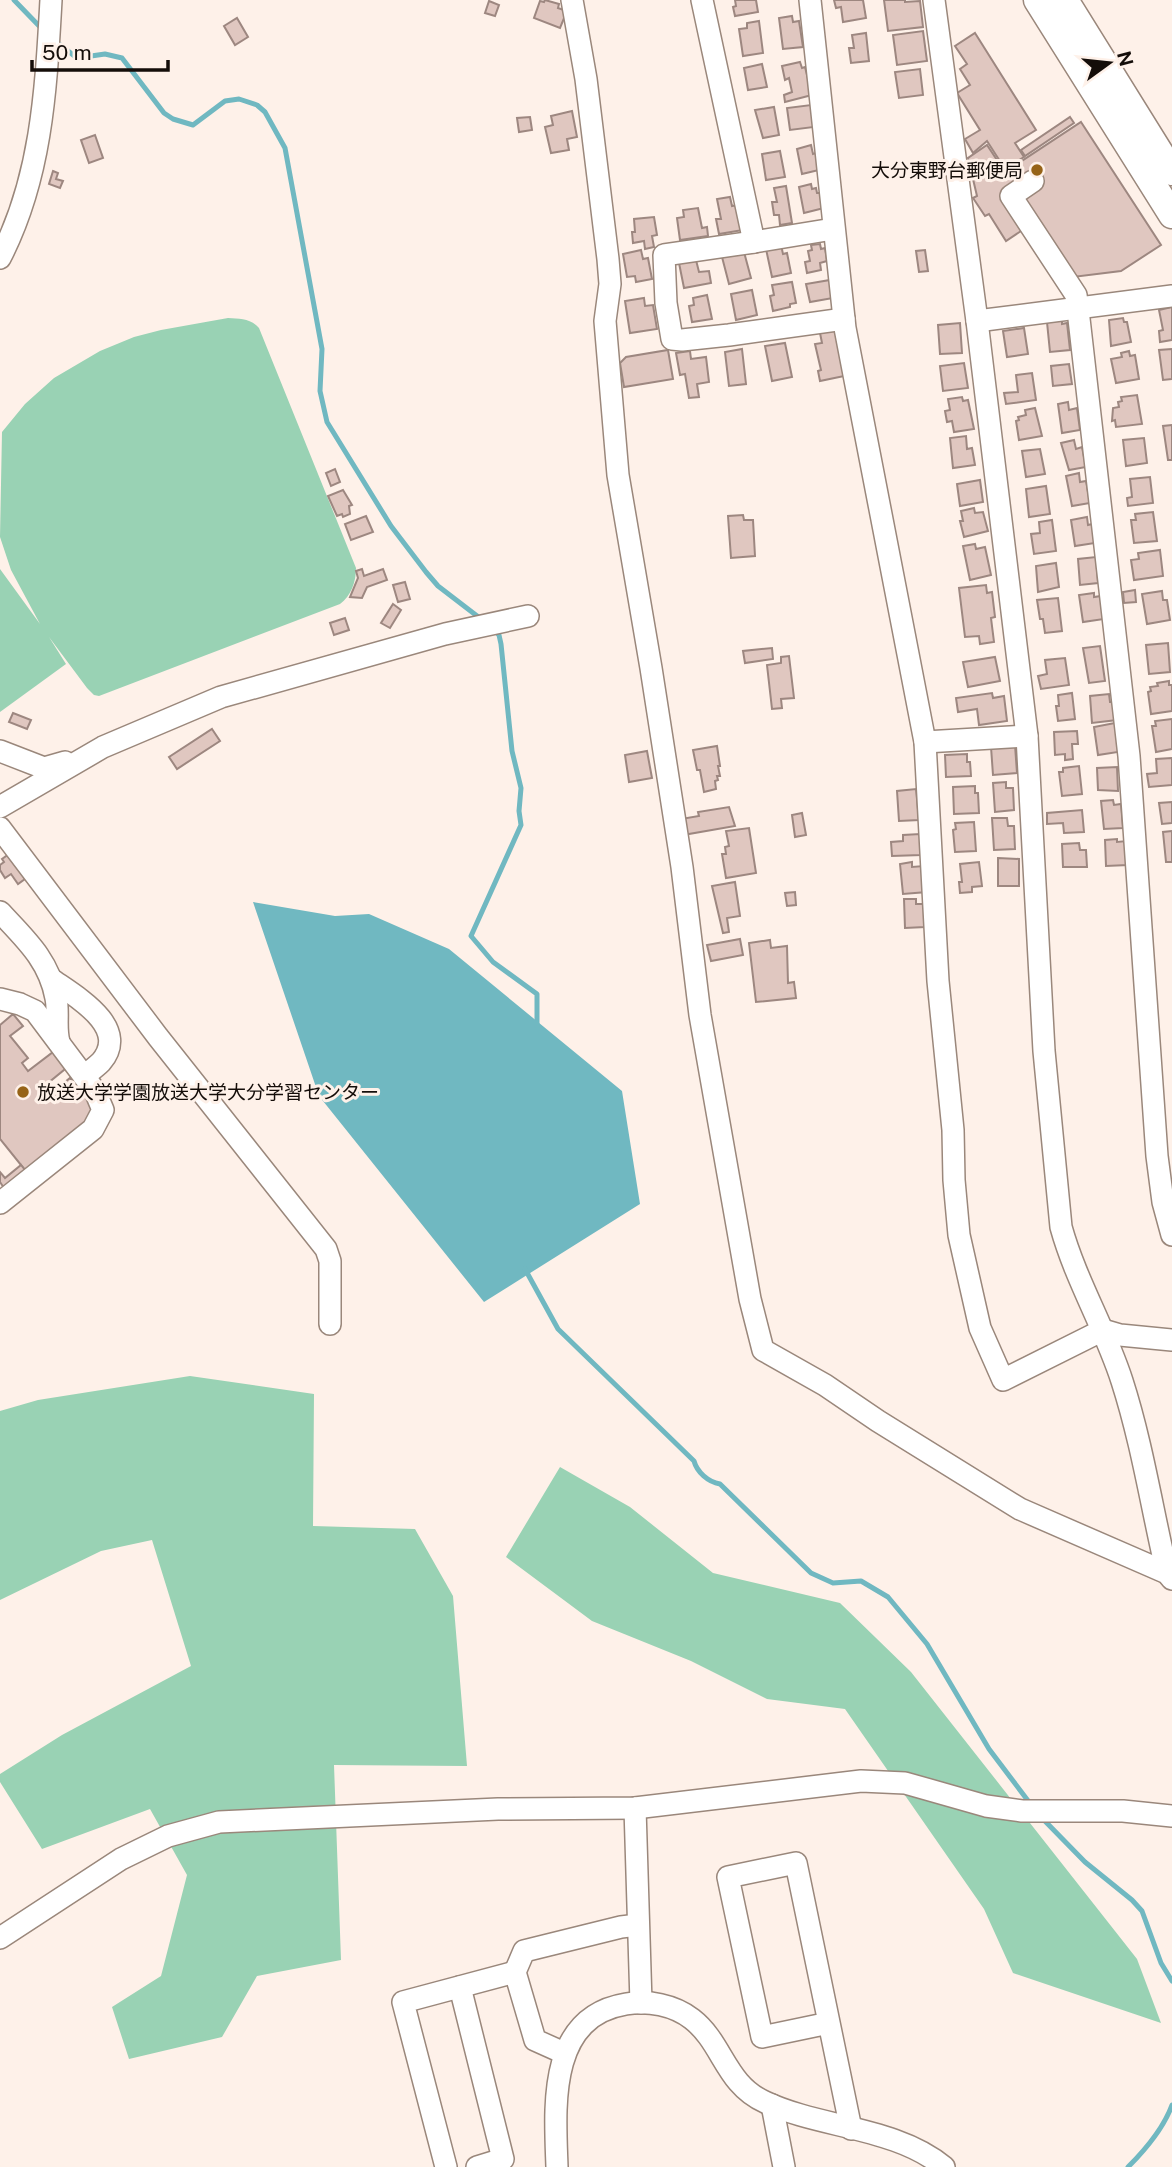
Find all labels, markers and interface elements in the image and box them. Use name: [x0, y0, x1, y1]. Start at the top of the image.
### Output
scale bar: [32, 28, 168, 72]
north arrow: [1074, 28, 1144, 98]
text: 50 m: [42, 40, 92, 65]
text: N: [1113, 49, 1138, 69]
place label: 大分東野台郵便局: [871, 159, 1023, 181]
marker: 大分東野台郵便局: [1029, 162, 1045, 178]
place label: 放送大学学園放送大学大分学習センター: [37, 1081, 379, 1103]
marker: 放送大学学園放送大学大分学習センター: [15, 1084, 31, 1100]

